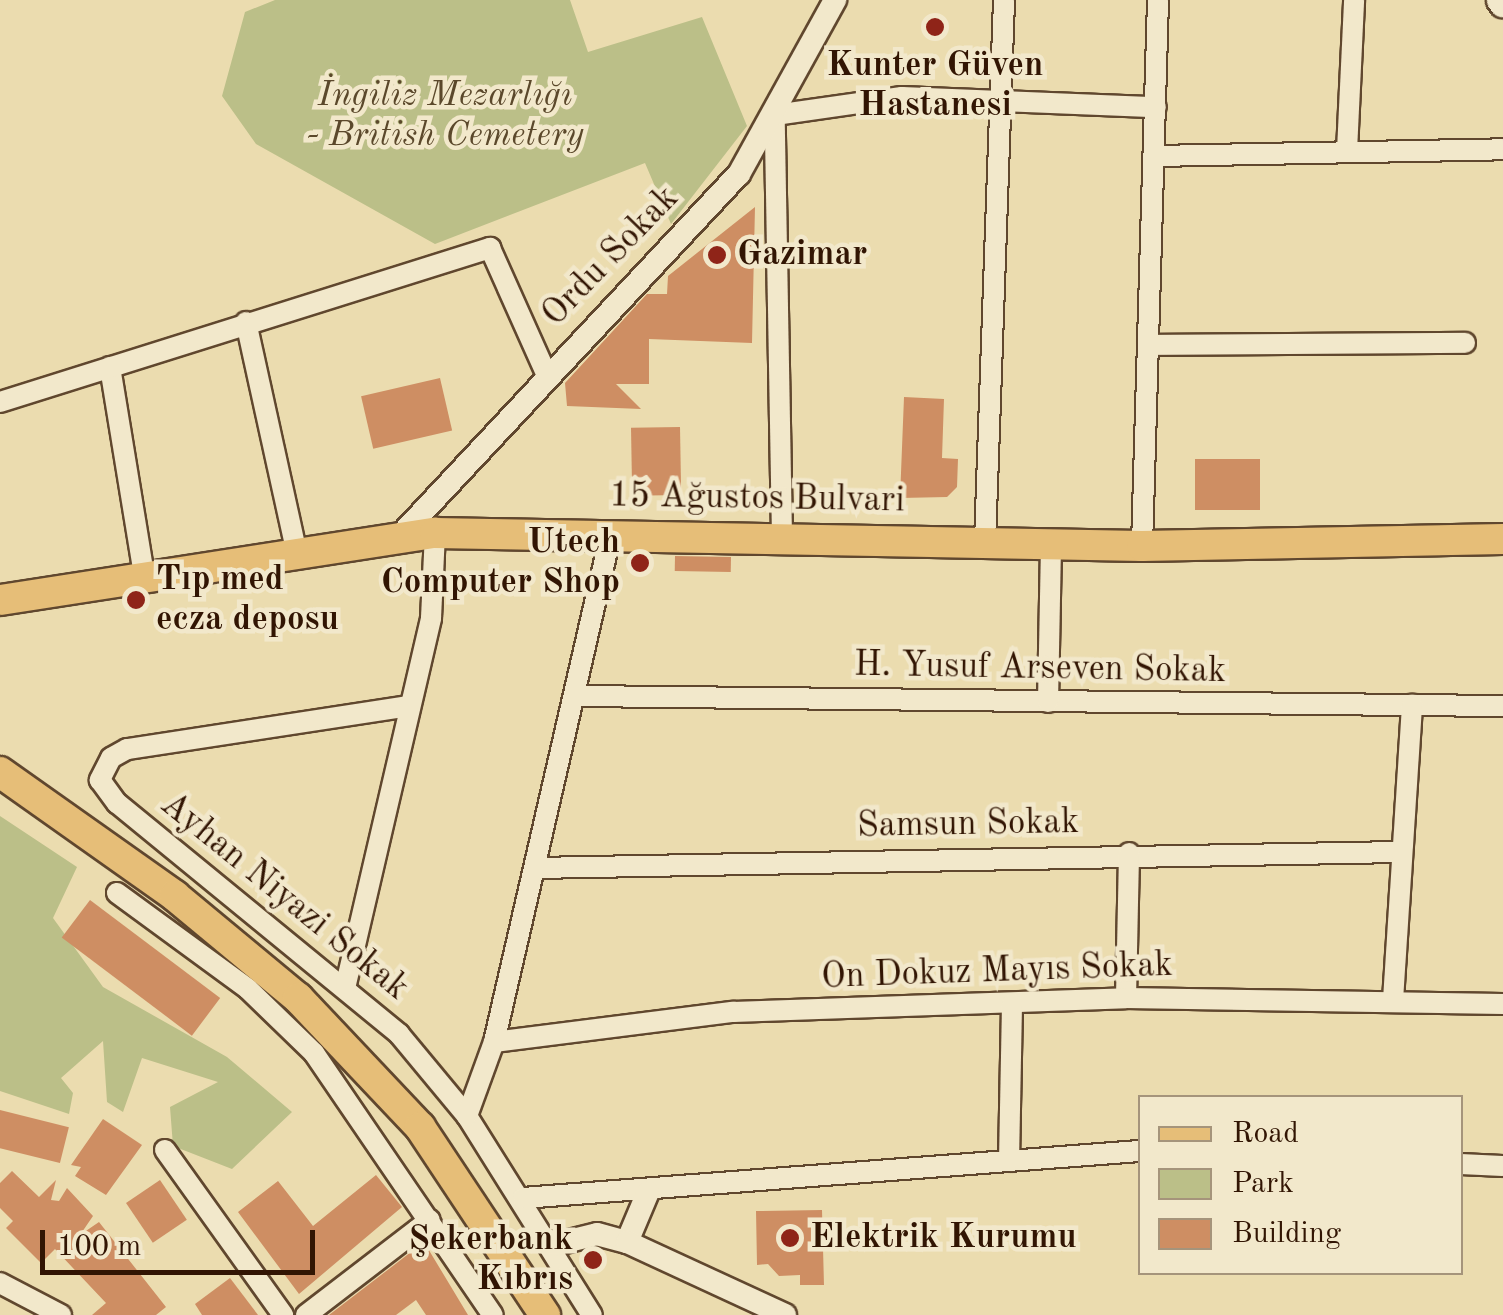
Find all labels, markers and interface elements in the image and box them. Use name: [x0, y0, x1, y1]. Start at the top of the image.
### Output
marker: Kunter Güven Hastanesi: [922, 14, 948, 40]
place label: Kunter Güven Hastanesi: [827, 45, 1043, 127]
park label: İngiliz Mezarlığı - British Cemetery: [306, 75, 584, 157]
street label: Ordu Sokak: [534, 178, 688, 336]
place label: Gazimar: [737, 234, 867, 276]
marker: Gazimar: [706, 244, 728, 266]
street label: 15 Ağustos Bulvari: [609, 475, 905, 523]
place label: Utech Computer Shop: [381, 522, 620, 604]
marker: Utech Computer Shop: [629, 552, 651, 574]
place label: Tıp med ecza deposu: [156, 559, 339, 641]
marker: Tıp med ecza deposu: [125, 589, 147, 611]
street label: H. Yusuf Arseven Sokak: [854, 645, 1226, 693]
street label: Ayhan Niyazi Sokak: [151, 784, 417, 1010]
street label: Samsun Sokak: [857, 802, 1079, 848]
street label: On Dokuz Mayıs Sokak: [820, 945, 1174, 999]
legend: [1138, 1095, 1463, 1275]
text: Road: [1232, 1119, 1299, 1149]
text: Park: [1232, 1169, 1294, 1199]
scale bar: [45, 1210, 320, 1272]
place label: Elektrik Kurumu: [810, 1217, 1077, 1259]
place label: Şekerbank Kıbrıs: [408, 1219, 573, 1301]
text: Building: [1232, 1219, 1341, 1249]
marker: Elektrik Kurumu: [779, 1227, 801, 1249]
text: 100 m: [57, 1232, 141, 1262]
marker: Şekerbank Kıbrıs: [582, 1249, 604, 1271]

